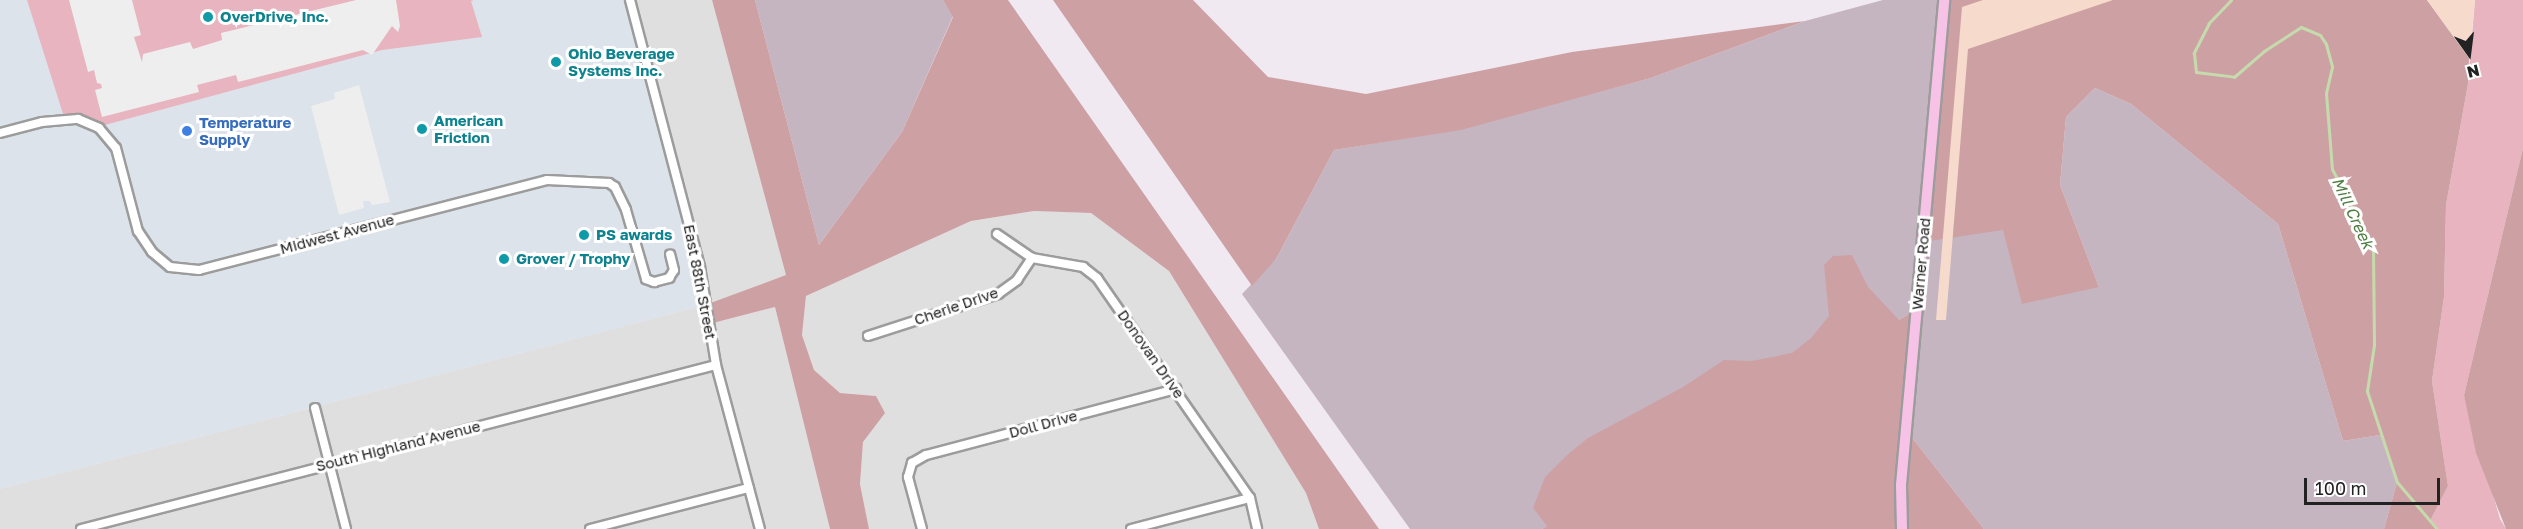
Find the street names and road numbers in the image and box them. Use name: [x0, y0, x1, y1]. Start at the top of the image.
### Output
street label: Midwest Avenue: [278, 210, 396, 258]
street label: Warner Road: [1908, 217, 1934, 311]
street label: East 88th Street: [680, 223, 720, 341]
street label: Cherie Drive: [912, 283, 1000, 329]
street label: Donovan Drive: [1114, 306, 1188, 402]
street label: Doll Drive: [1007, 406, 1079, 442]
street label: South Highland Avenue: [314, 417, 482, 475]

